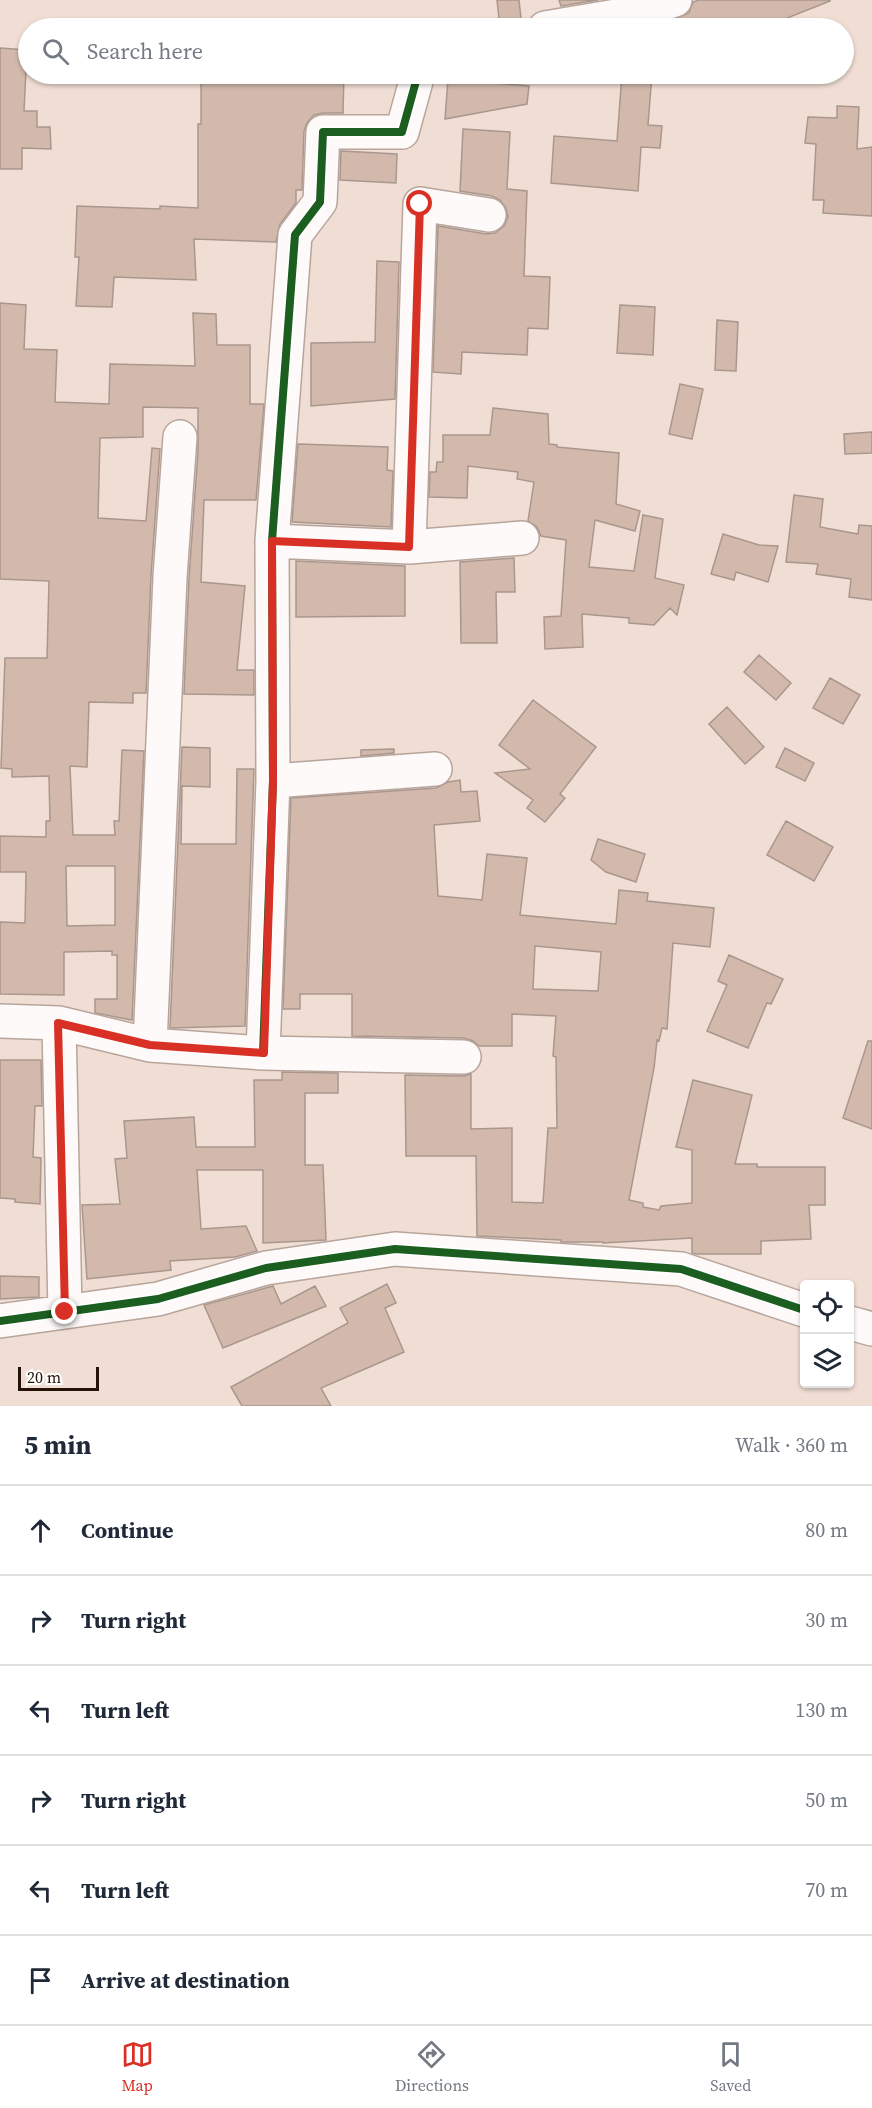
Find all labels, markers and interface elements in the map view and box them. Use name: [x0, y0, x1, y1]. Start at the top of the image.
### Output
search box: [18, 18, 854, 84]
icon: search: [39, 35, 72, 68]
text: Search here: [87, 36, 203, 66]
route start: [406, 190, 432, 216]
map controls: [800, 1280, 854, 1388]
button: locate: [800, 1280, 854, 1334]
route end: [51, 1298, 77, 1324]
button: layers: [800, 1334, 854, 1388]
scale bar: [18, 1364, 99, 1392]
text: 20 m: [27, 1366, 61, 1388]
text: 5 min: [24, 1427, 91, 1463]
text: Walk · 360 m: [735, 1431, 848, 1459]
icon: ahead: [24, 1514, 57, 1547]
text: Continue: [81, 1515, 174, 1545]
text: 80 m: [805, 1516, 848, 1544]
icon: right: [24, 1604, 57, 1637]
text: Turn right: [81, 1605, 186, 1635]
text: 30 m: [805, 1606, 848, 1634]
icon: left: [24, 1694, 57, 1727]
text: Turn left: [81, 1695, 169, 1725]
text: 130 m: [795, 1696, 848, 1724]
icon: right: [24, 1784, 57, 1817]
text: Turn right: [81, 1785, 186, 1815]
text: 50 m: [805, 1786, 848, 1814]
icon: left: [24, 1874, 57, 1907]
text: Turn left: [81, 1875, 169, 1905]
text: 70 m: [805, 1876, 848, 1904]
icon: arrive: [24, 1964, 57, 1997]
text: Arrive at destination: [81, 1965, 290, 1995]
tab: Map: [121, 2038, 154, 2096]
tab: Directions: [395, 2038, 469, 2096]
tab: Saved: [710, 2038, 751, 2096]

